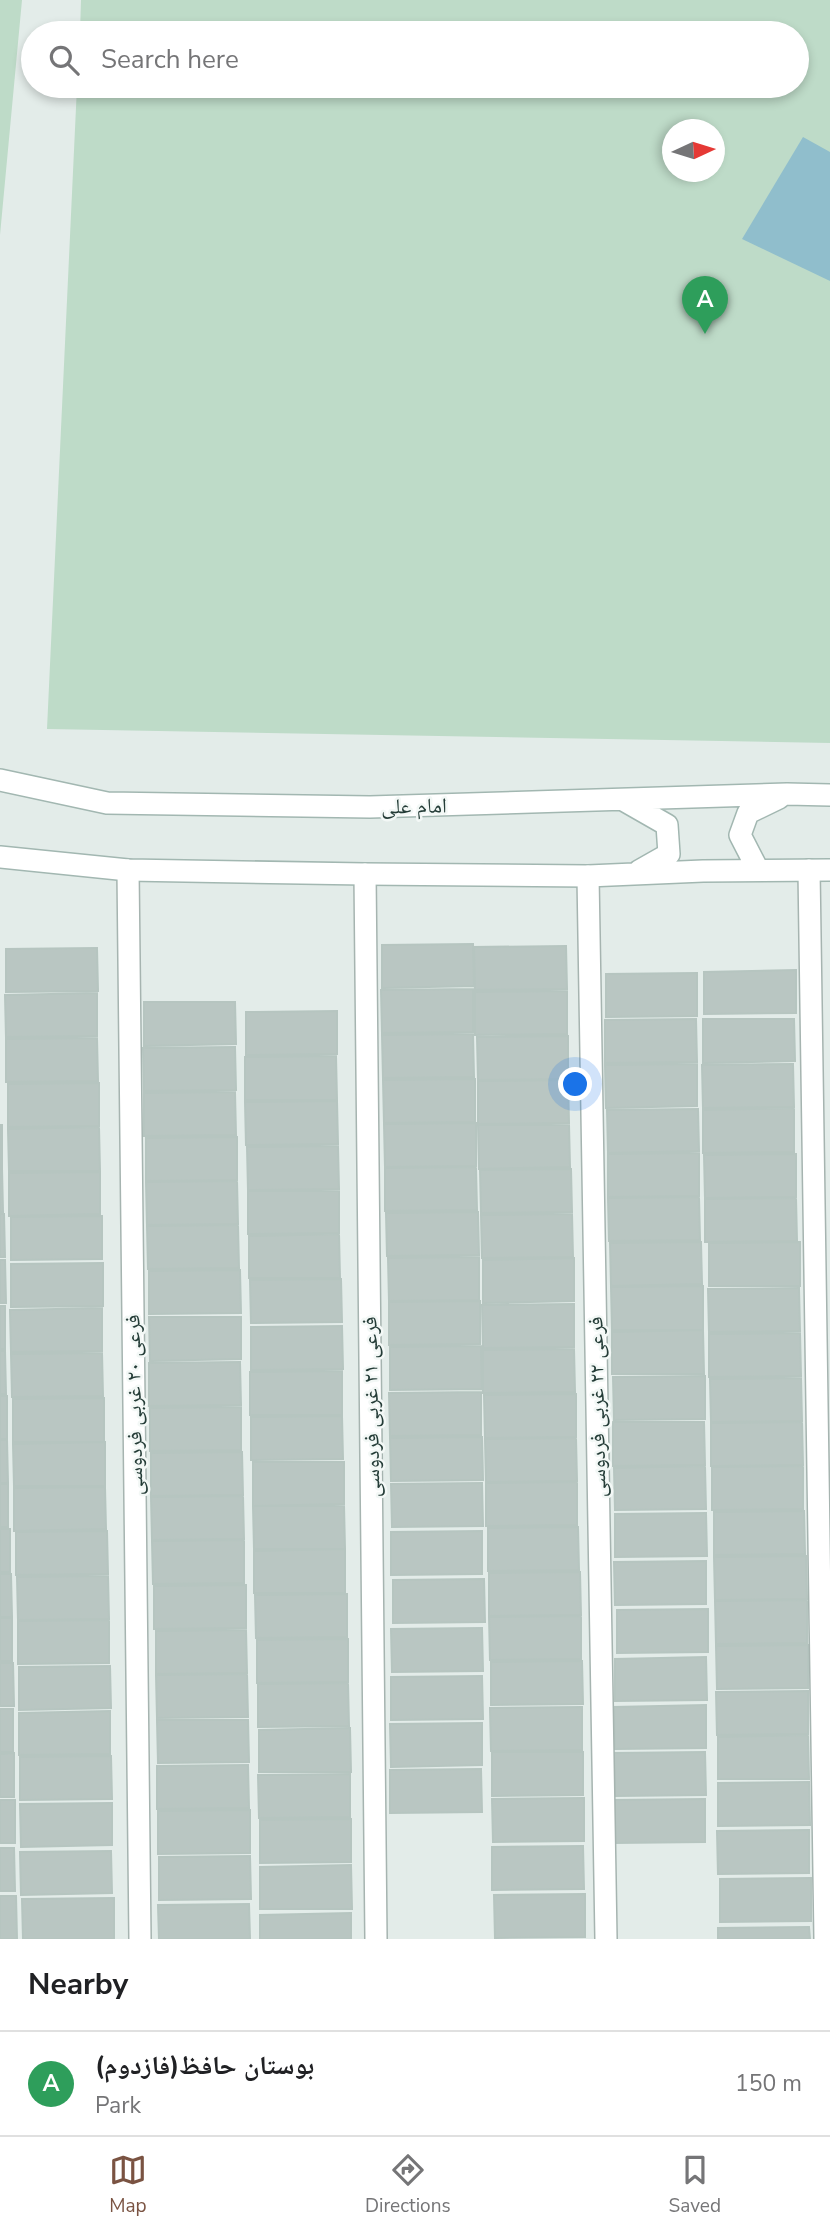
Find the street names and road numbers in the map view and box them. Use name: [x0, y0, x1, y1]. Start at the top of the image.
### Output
street label: امام علی: [381, 791, 447, 821]
street label: فرعی ۲۰ غربی فردوسی: [118, 1314, 150, 1496]
street label: فرعی ۲۱ غربی فردوسی: [355, 1316, 387, 1498]
street label: فرعی ۲۲ غربی فردوسی: [581, 1316, 613, 1498]

